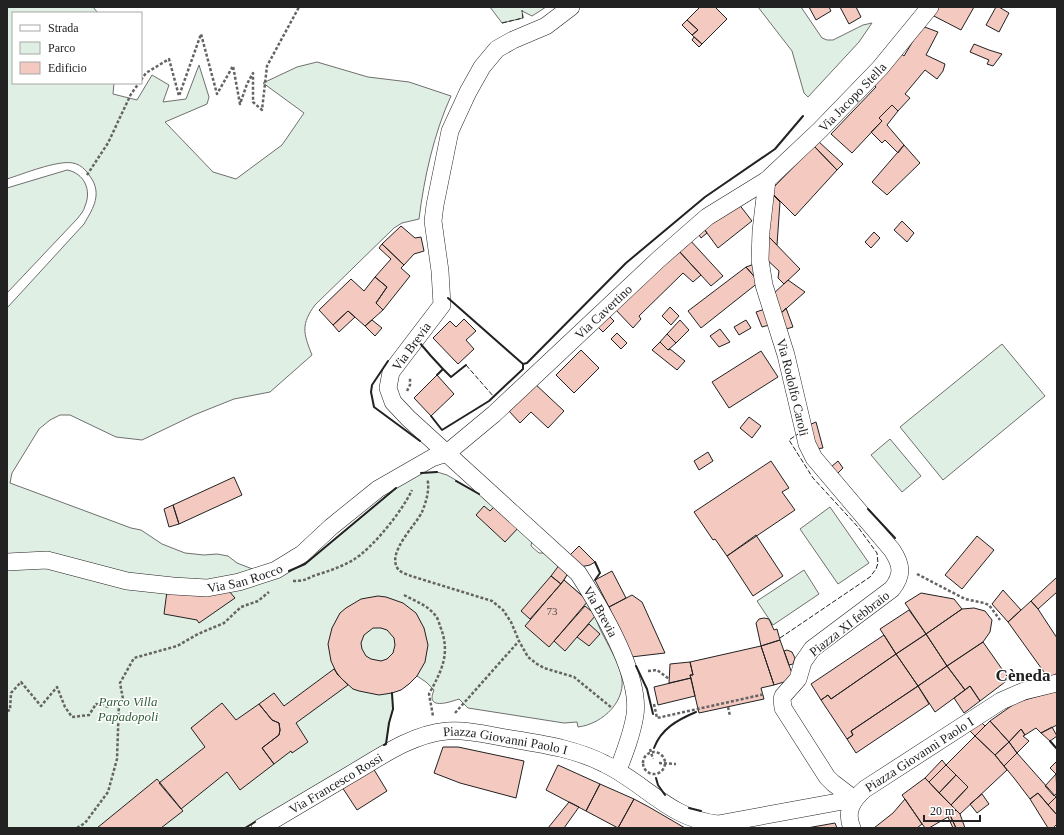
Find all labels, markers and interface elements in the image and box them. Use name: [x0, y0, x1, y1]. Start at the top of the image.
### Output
legend: [12, 12, 142, 84]
text: Strada: [48, 21, 79, 35]
text: Parco: [48, 41, 75, 55]
street label: Via Jacopo Stella: [816, 59, 890, 135]
text: Edificio: [48, 61, 87, 75]
street label: Via Cavertino: [572, 282, 635, 342]
street label: Via Brevia: [389, 319, 434, 373]
street label: Via Rodolfo Caroli: [773, 337, 812, 438]
street label: Via San Rocco: [206, 561, 285, 596]
street label: Via Brevia: [580, 583, 621, 640]
street label: Piazza XI febbraio: [806, 587, 892, 659]
house number: 73: [547, 605, 558, 617]
district label: Cèneda: [996, 666, 1051, 685]
park label: Parco Villa Papadopoli: [97, 694, 159, 724]
street label: Piazza Giovanni Paolo I: [862, 714, 976, 795]
street label: Piazza Giovanni Paolo I: [442, 724, 569, 758]
street label: Via Francesco Rossi: [286, 750, 386, 817]
scale bar: [924, 797, 980, 823]
text: 20 m: [930, 804, 955, 818]

